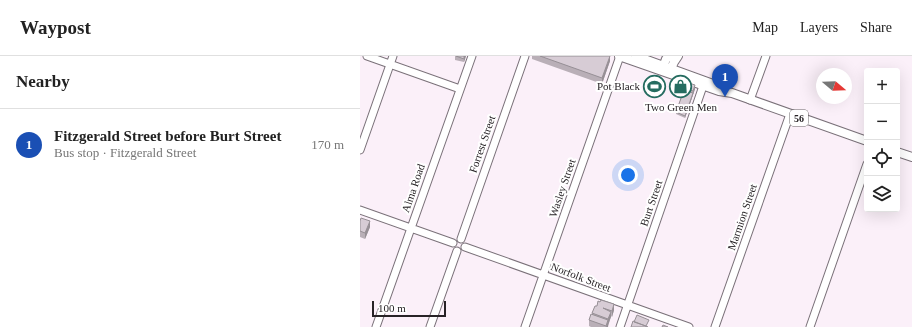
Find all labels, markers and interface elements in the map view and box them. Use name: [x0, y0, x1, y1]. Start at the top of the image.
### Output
text: Waypost: [20, 17, 91, 38]
text: Map: [752, 20, 778, 35]
text: Layers: [800, 20, 838, 35]
text: Share: [860, 20, 892, 35]
pin: 1: [712, 64, 738, 97]
north arrow: [816, 68, 852, 104]
map controls: [864, 68, 900, 212]
button: +: [864, 68, 900, 104]
text: Nearby: [16, 72, 70, 91]
sports icon: Pot Black: [642, 73, 668, 99]
shop icon: Two Green Men: [668, 74, 694, 100]
place label: Pot Black: [597, 80, 640, 92]
place label: Two Green Men: [645, 101, 717, 113]
button: −: [864, 104, 900, 140]
road number: 56: [790, 110, 808, 126]
street label: Forrest Street: [467, 114, 497, 174]
text: Fitzgerald Street before Burt Street: [54, 128, 281, 144]
text: 1: [26, 137, 32, 152]
text: 170 m: [311, 137, 344, 152]
button: locate: [864, 140, 900, 176]
text: Bus stop · Fitzgerald Street: [54, 145, 196, 160]
street label: Wasley Street: [546, 157, 578, 219]
street label: Alma Road: [399, 162, 427, 214]
your location: [618, 165, 638, 185]
button: layers: [864, 176, 900, 212]
street label: Burt Street: [638, 178, 664, 228]
street label: Marmion Street: [725, 182, 759, 252]
street label: Norfolk Street: [549, 260, 613, 294]
scale bar: [372, 299, 446, 318]
text: 100 m: [378, 302, 406, 314]

